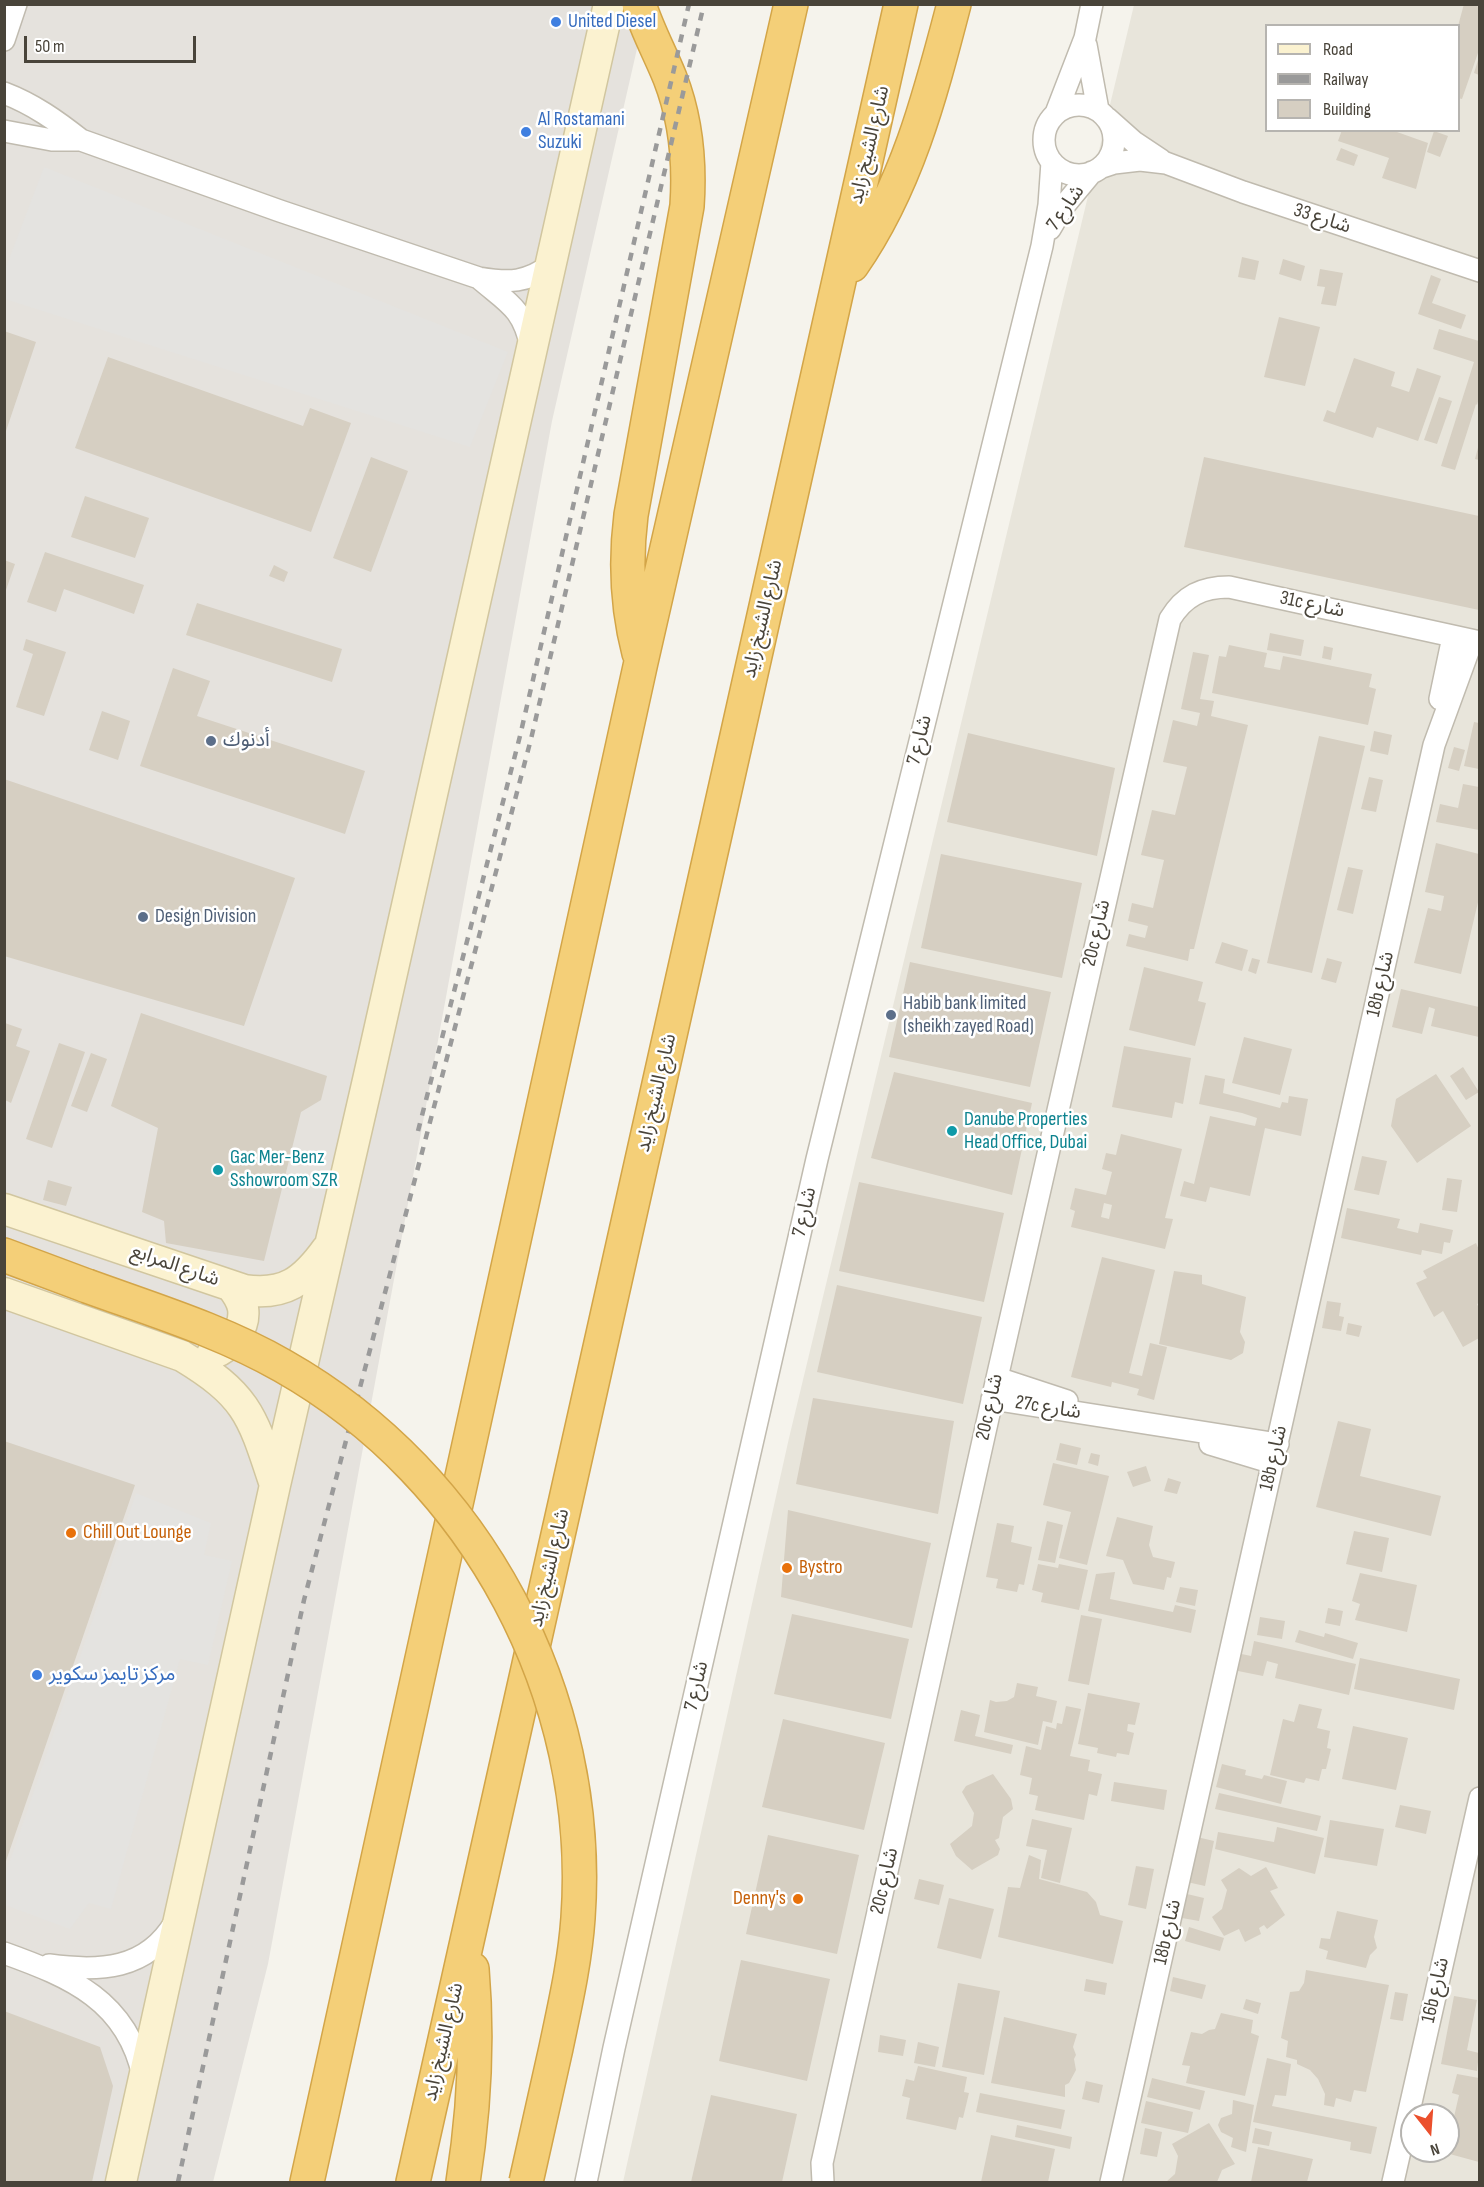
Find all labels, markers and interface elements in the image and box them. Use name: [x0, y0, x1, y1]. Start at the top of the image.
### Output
place label: United Diesel: [568, 10, 656, 34]
marker: United Diesel: [549, 15, 563, 29]
scale bar: [27, 24, 200, 62]
legend: [1265, 24, 1460, 132]
text: 50 m: [35, 36, 65, 57]
text: Road: [1323, 39, 1353, 60]
text: Railway: [1323, 69, 1368, 90]
street label: شارع الشيخ زايد: [845, 83, 895, 207]
text: Building: [1323, 99, 1371, 120]
place label: Al Rostamani Suzuki: [538, 108, 625, 155]
marker: Al Rostamani Suzuki: [519, 125, 533, 139]
street label: شارع 7: [1042, 181, 1090, 235]
street label: شارع 33: [1290, 198, 1354, 240]
street label: شارع الشيخ زايد: [738, 557, 788, 681]
street label: 31c شارع: [1277, 586, 1347, 624]
street label: شارع 7: [902, 713, 938, 767]
place label: أدنوك: [223, 729, 270, 753]
marker: أدنوك: [204, 734, 218, 748]
street label: 20c شارع: [1078, 898, 1116, 968]
place label: Design Division: [155, 905, 256, 929]
marker: Design Division: [136, 910, 150, 924]
street label: 18b شارع: [1362, 949, 1400, 1019]
place label: Habib bank limited (sheikh zayed Road): [903, 992, 1034, 1039]
marker: Habib bank limited (sheikh zayed Road): [884, 1008, 898, 1022]
street label: شارع الشيخ زايد: [632, 1031, 682, 1155]
place label: Danube Properties Head Office, Dubai: [964, 1108, 1087, 1155]
marker: Danube Properties Head Office, Dubai: [945, 1124, 959, 1138]
place label: Gac Mer-Benz Sshowroom SZR: [230, 1146, 338, 1193]
marker: Gac Mer-Benz Sshowroom SZR: [211, 1163, 225, 1177]
street label: شارع 7: [788, 1185, 822, 1239]
street label: شارع المرابع: [128, 1240, 222, 1292]
street label: 20c شارع: [971, 1372, 1009, 1442]
street label: 27c شارع: [1013, 1391, 1083, 1425]
street label: 18b شارع: [1255, 1423, 1293, 1493]
street label: شارع الشيخ زايد: [525, 1506, 575, 1630]
place label: Chill Out Lounge: [83, 1521, 191, 1545]
marker: Chill Out Lounge: [64, 1526, 78, 1540]
place label: Bystro: [799, 1556, 842, 1580]
marker: Bystro: [780, 1561, 794, 1575]
street label: شارع 7: [680, 1659, 714, 1713]
place label: مركز تايمز سكوير: [49, 1663, 176, 1687]
marker: مركز تايمز سكوير: [30, 1668, 44, 1682]
street label: 20c شارع: [866, 1846, 904, 1916]
place label: Denny's: [733, 1887, 786, 1911]
marker: Denny's: [791, 1892, 805, 1906]
street label: 18b شارع: [1149, 1897, 1187, 1967]
street label: 16b شارع: [1417, 1955, 1455, 2025]
street label: شارع الشيخ زايد: [419, 1980, 469, 2104]
north arrow: [1400, 2103, 1460, 2163]
text: N: [1428, 2138, 1442, 2159]

